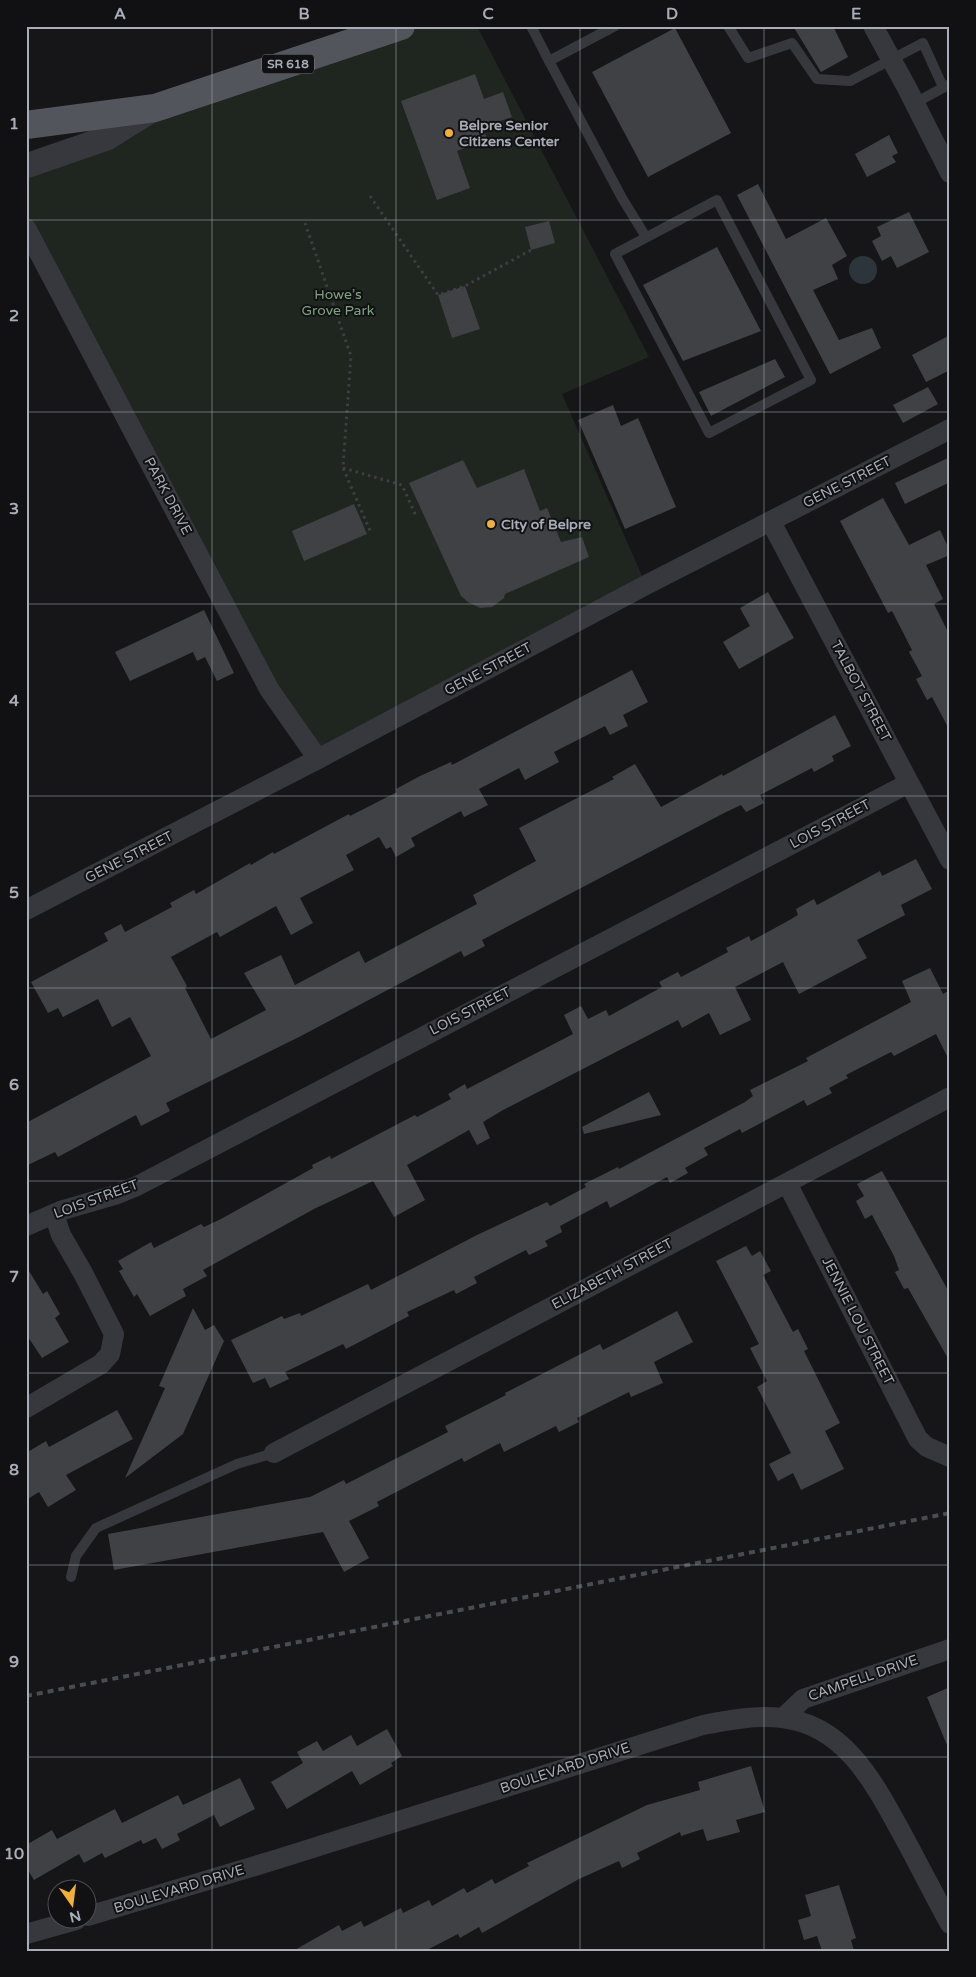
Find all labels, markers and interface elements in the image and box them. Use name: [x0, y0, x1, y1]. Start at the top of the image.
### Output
text: A: [114, 4, 126, 24]
text: B: [298, 4, 310, 24]
text: C: [482, 4, 494, 24]
text: D: [666, 4, 678, 24]
text: E: [851, 4, 861, 24]
road number: SR 618: [262, 54, 314, 74]
text: 1: [9, 114, 19, 134]
place label: Belpre Senior Citizens Center: [459, 117, 560, 150]
marker: Belpre Senior Citizens Center: [443, 127, 455, 139]
park label: Howe’s Grove Park: [302, 286, 375, 319]
text: 2: [9, 306, 19, 326]
street label: GENE STREET: [800, 452, 894, 511]
street label: PARK DRIVE: [140, 454, 196, 538]
text: 3: [9, 499, 19, 519]
place label: City of Belpre: [501, 516, 591, 533]
marker: City of Belpre: [485, 518, 497, 530]
street label: TALBOT STREET: [827, 638, 895, 745]
street label: GENE STREET: [441, 639, 535, 699]
text: 4: [9, 691, 19, 711]
street label: LOIS STREET: [787, 795, 874, 852]
street label: GENE STREET: [82, 827, 176, 886]
text: 5: [9, 883, 19, 903]
street label: LOIS STREET: [427, 983, 514, 1039]
text: 6: [9, 1075, 19, 1095]
street label: LOIS STREET: [51, 1176, 141, 1222]
street label: ELIZABETH STREET: [549, 1235, 676, 1313]
street label: JENNIE LOU STREET: [818, 1254, 898, 1388]
text: 7: [9, 1267, 19, 1287]
text: 8: [9, 1460, 19, 1480]
street label: CAMPELL DRIVE: [806, 1651, 920, 1705]
text: 9: [9, 1652, 19, 1672]
street label: BOULEVARD DRIVE: [498, 1739, 632, 1797]
text: 10: [4, 1844, 24, 1864]
street label: BOULEVARD DRIVE: [112, 1861, 246, 1917]
north arrow: [48, 1880, 98, 1930]
text: N: [68, 1907, 83, 1926]

